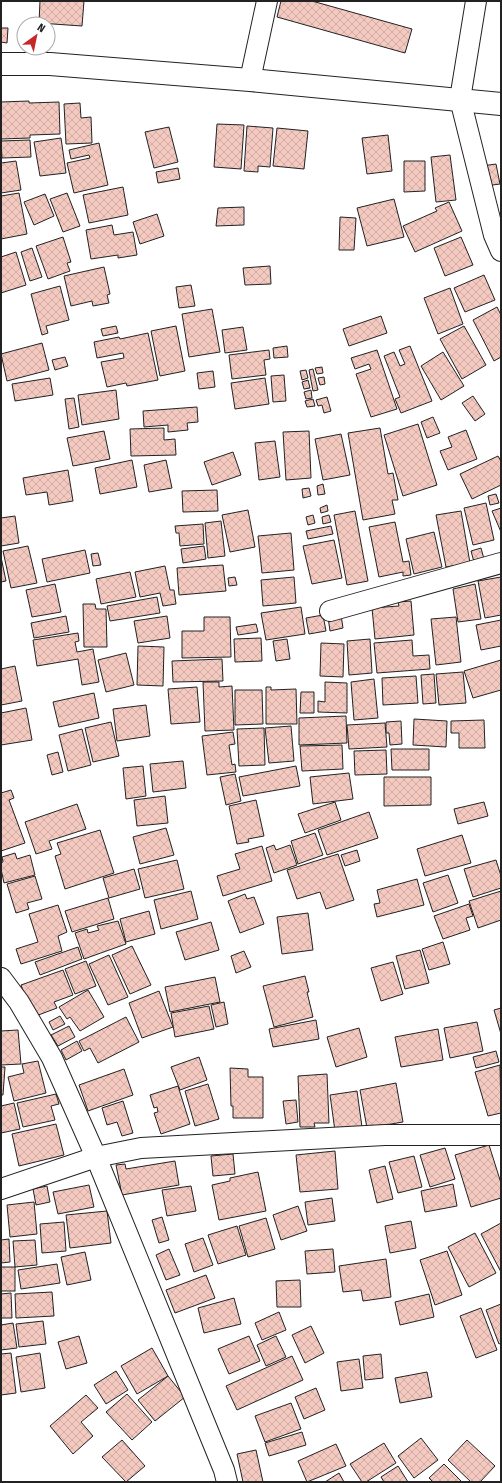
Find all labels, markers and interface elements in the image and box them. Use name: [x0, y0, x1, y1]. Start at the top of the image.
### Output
north arrow: [16, 16, 56, 56]
text: N: [35, 21, 47, 35]

